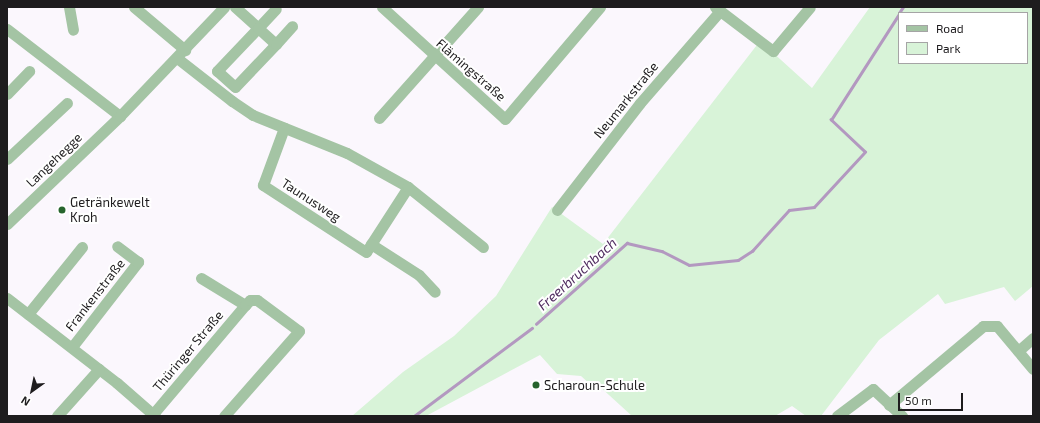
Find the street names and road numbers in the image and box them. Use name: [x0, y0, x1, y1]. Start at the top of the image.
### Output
street label: Flämingstraße: [433, 36, 509, 104]
street label: Neumarkstraße: [590, 59, 662, 141]
street label: Langehegge: [23, 130, 85, 190]
street label: Taunusweg: [279, 175, 343, 225]
street label: Frankenstraße: [62, 256, 128, 334]
street label: Thüringer Straße: [150, 307, 226, 395]

